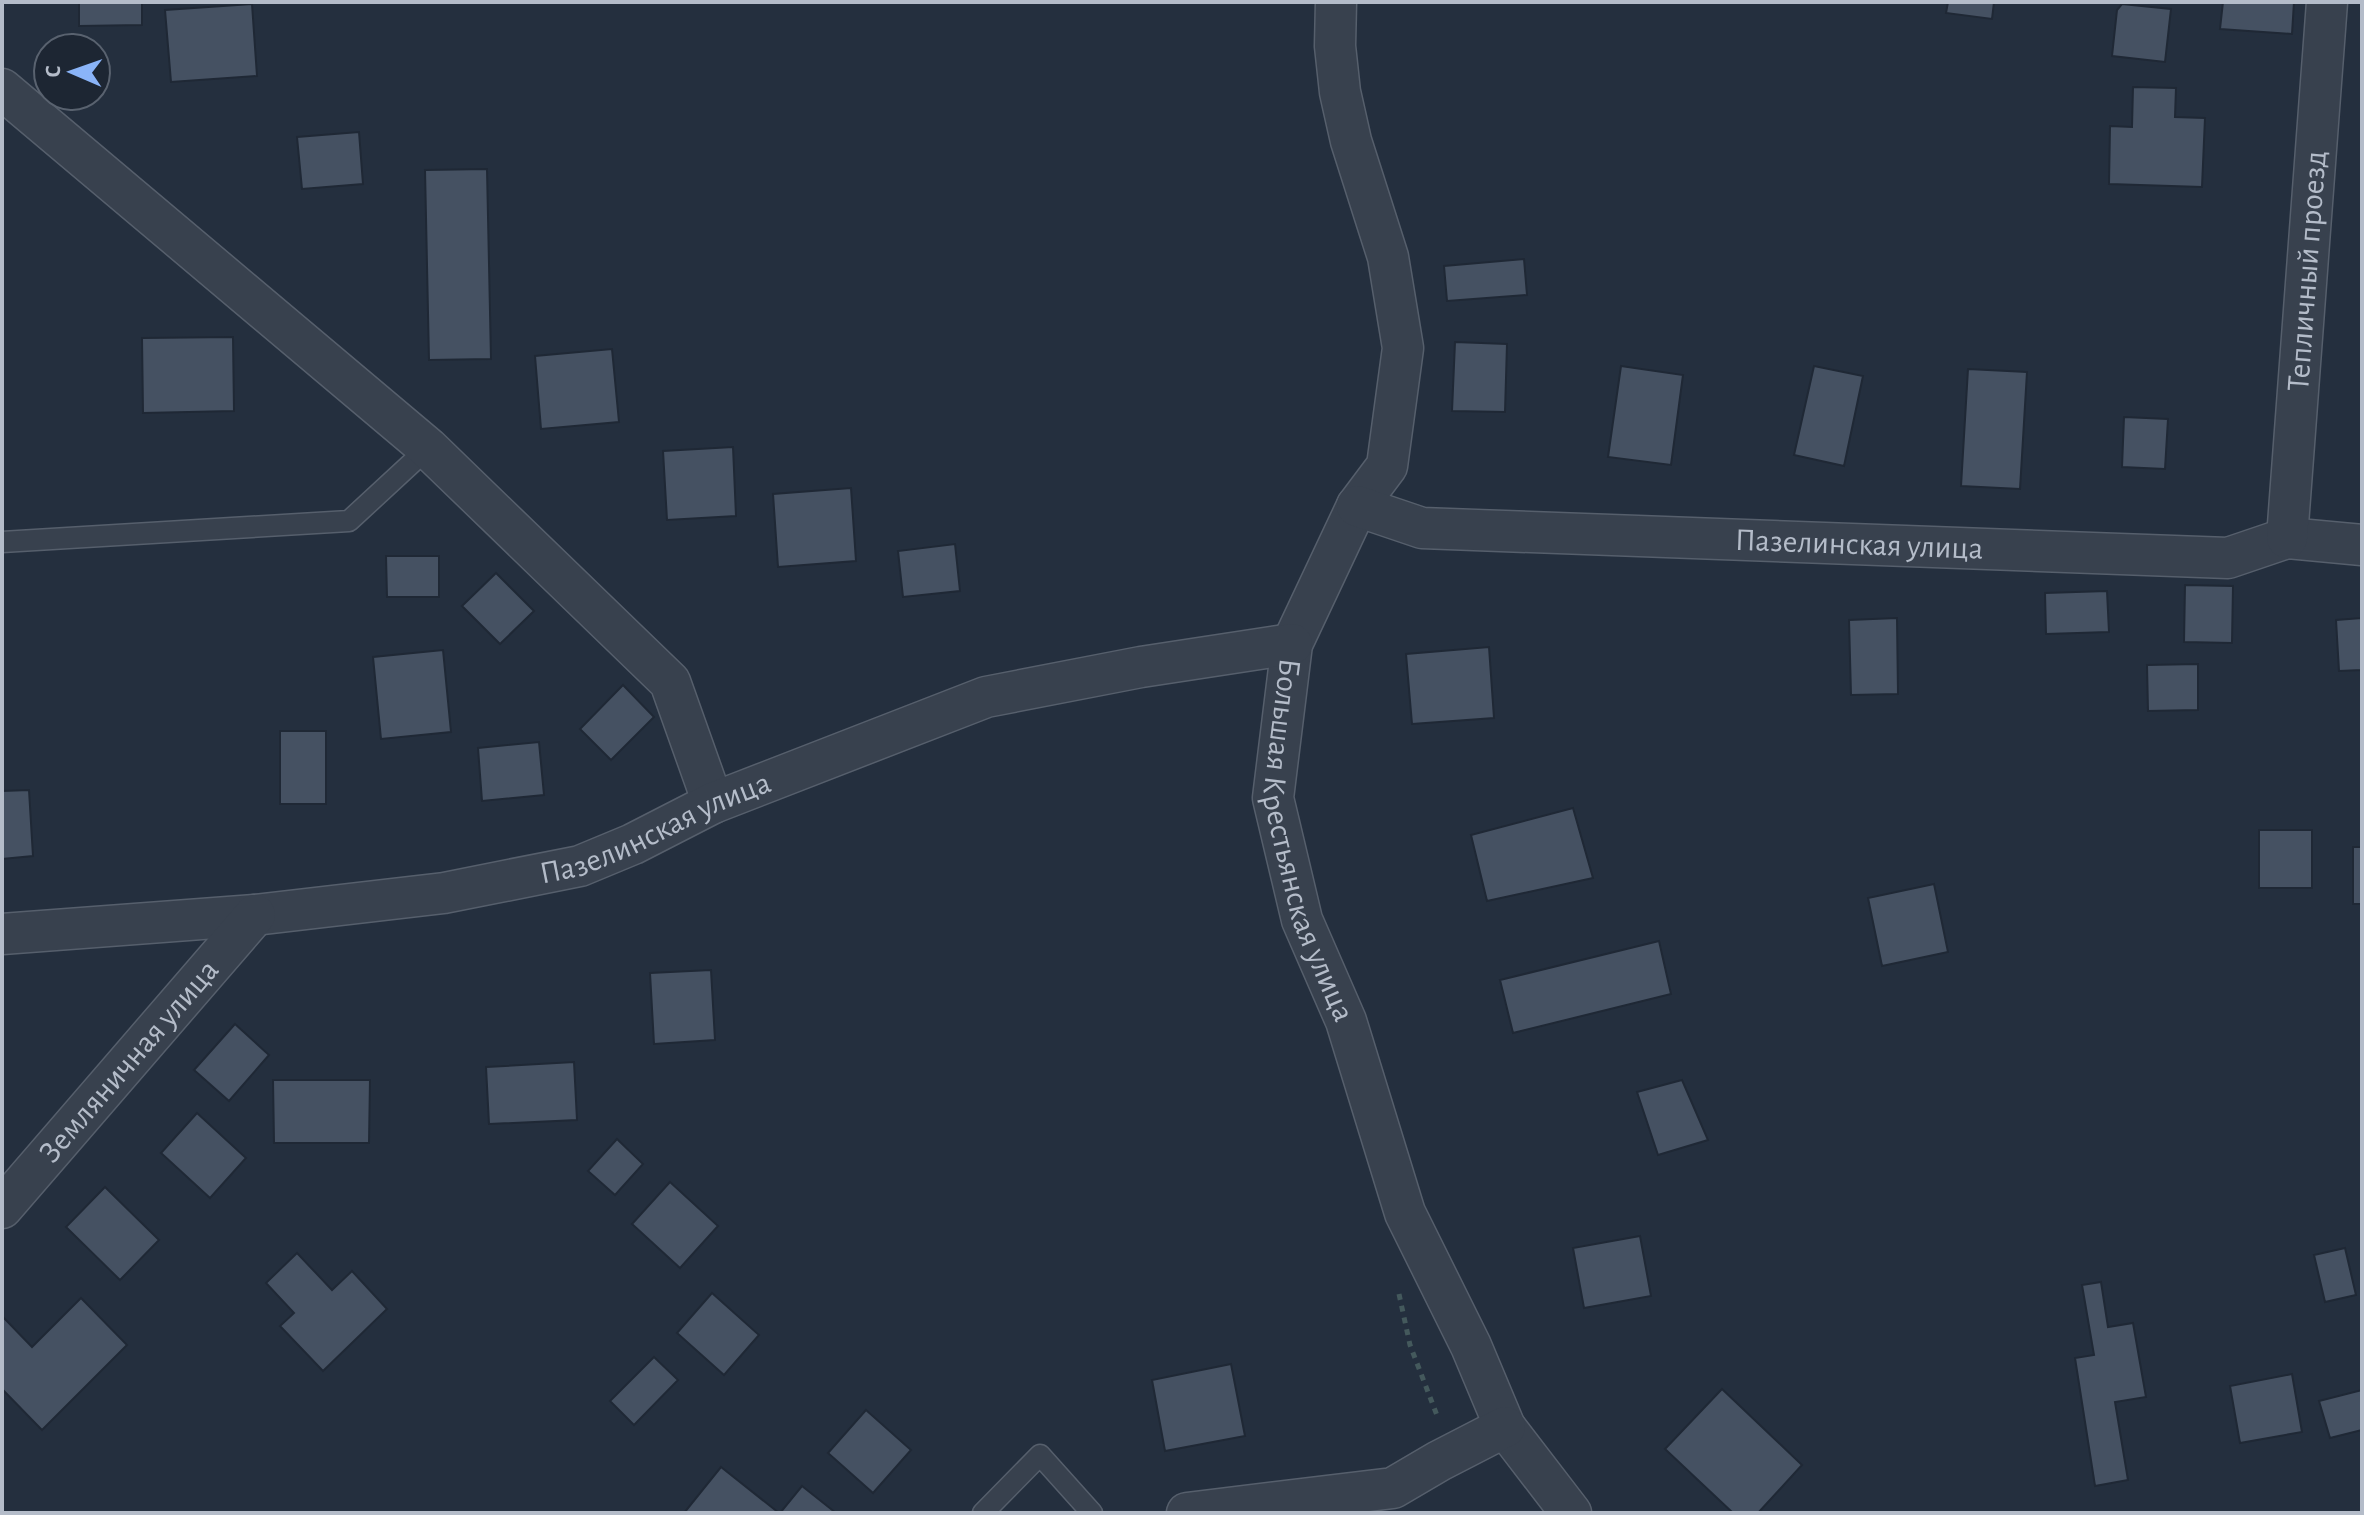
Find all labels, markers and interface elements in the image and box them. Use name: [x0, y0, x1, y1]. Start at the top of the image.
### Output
north arrow: [32, 32, 112, 112]
text: С: [42, 65, 64, 78]
street label: Тепличный проезд: [2282, 149, 2332, 392]
street label: Пазелинская улица: [1734, 524, 1984, 565]
street label: Большая Крестьянская улица: [1257, 657, 1360, 1026]
street label: Пазелинская улица: [537, 766, 775, 890]
street label: Земляничная улица: [33, 954, 225, 1169]

